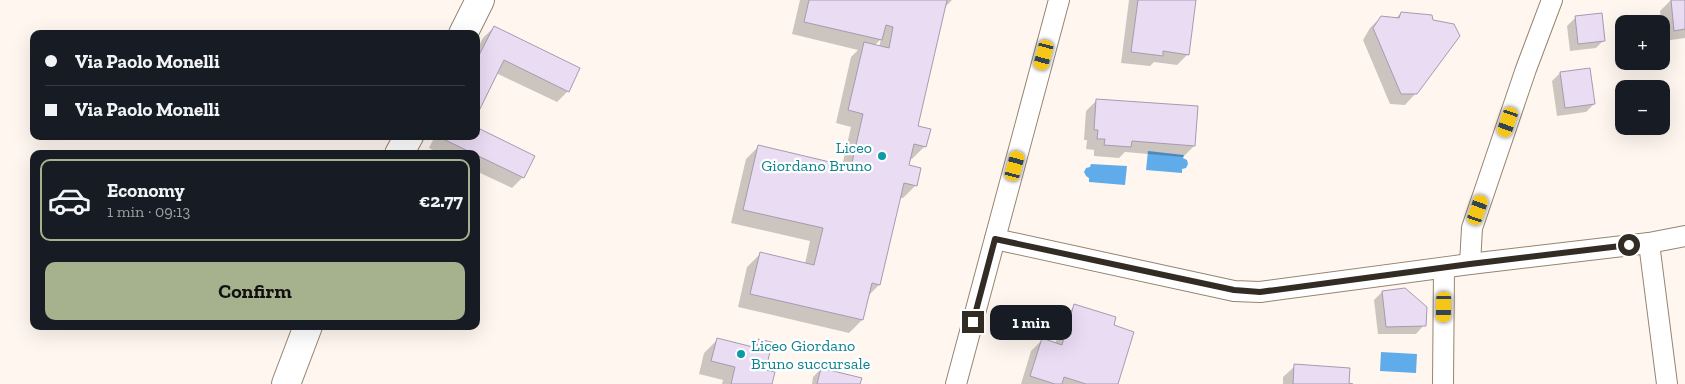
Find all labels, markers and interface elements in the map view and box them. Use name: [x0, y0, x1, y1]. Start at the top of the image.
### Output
map controls: [1615, 15, 1670, 135]
button: +: [1615, 15, 1670, 70]
car: [1032, 39, 1055, 71]
text: Via Paolo Monelli: [75, 50, 220, 73]
button: −: [1615, 80, 1670, 135]
text: Via Paolo Monelli: [75, 98, 220, 121]
car: [1496, 105, 1519, 139]
place label: Liceo Giordano Bruno: [761, 138, 872, 175]
marker: Liceo Giordano Bruno: [876, 150, 888, 162]
car: [1003, 150, 1026, 182]
icon: car: [47, 178, 92, 223]
text: Economy: [107, 179, 185, 202]
text: €2.77: [419, 189, 463, 212]
car: [1466, 193, 1489, 227]
text: 1 min · 09:13: [107, 202, 190, 221]
route start: [1618, 234, 1640, 256]
button: Confirm: [45, 262, 465, 320]
car: [1436, 292, 1451, 322]
callout: 1 min: [990, 304, 1073, 340]
route end: [962, 311, 984, 333]
text: 1 min: [1012, 313, 1050, 332]
place label: Liceo Giordano Bruno succursale: [751, 336, 870, 373]
marker: Liceo Giordano Bruno succursale: [735, 348, 747, 360]

